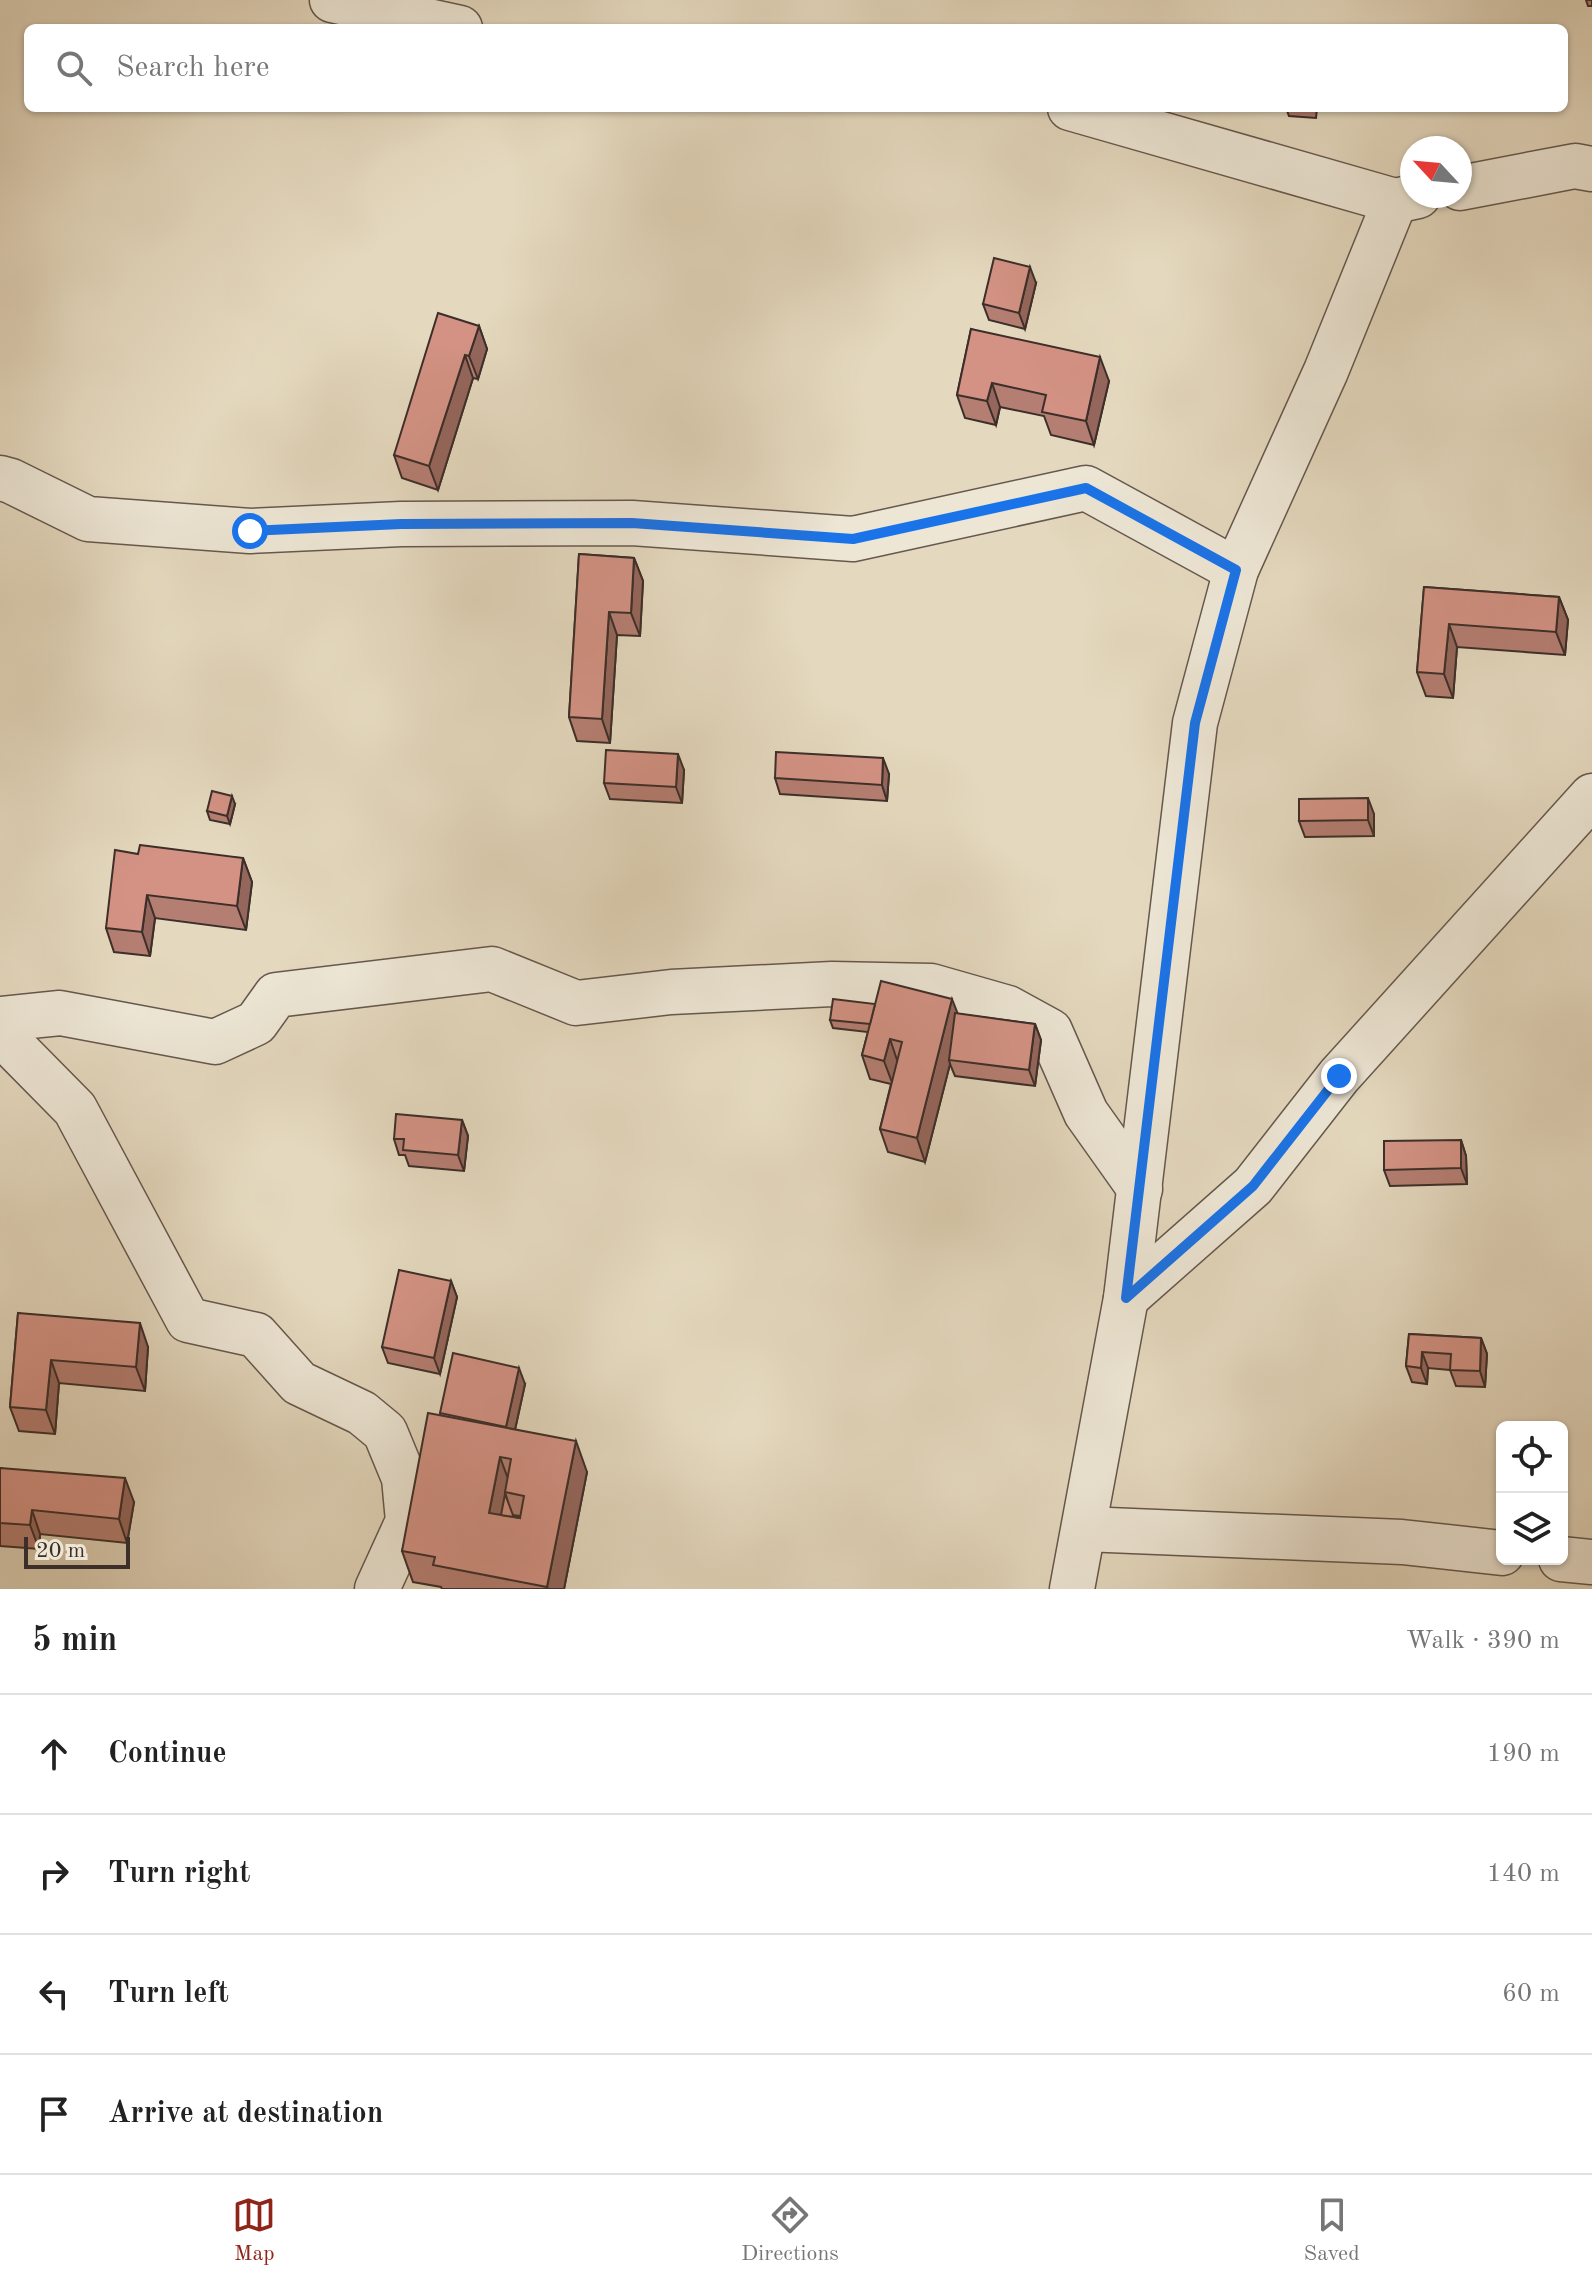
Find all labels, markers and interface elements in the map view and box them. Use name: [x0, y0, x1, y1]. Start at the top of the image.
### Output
search box: [24, 24, 1568, 112]
icon: search: [52, 46, 96, 90]
text: Search here: [116, 53, 270, 83]
north arrow: [1400, 136, 1472, 208]
route start: [232, 513, 268, 549]
route end: [1321, 1058, 1357, 1094]
map controls: [1496, 1421, 1568, 1565]
button: locate: [1496, 1421, 1568, 1493]
button: layers: [1496, 1493, 1568, 1565]
scale bar: [24, 1533, 130, 1569]
text: 20 m: [36, 1540, 85, 1562]
text: 5 min: [32, 1624, 117, 1658]
text: Walk · 390 m: [1406, 1628, 1560, 1654]
icon: ahead: [32, 1732, 76, 1776]
text: Continue: [108, 1739, 227, 1769]
text: 190 m: [1487, 1741, 1560, 1767]
icon: right: [32, 1852, 76, 1896]
text: Turn right: [108, 1859, 250, 1889]
text: 140 m: [1487, 1861, 1560, 1887]
icon: left: [32, 1972, 76, 2016]
text: Turn left: [108, 1979, 229, 2009]
text: 60 m: [1502, 1981, 1560, 2007]
icon: arrive: [32, 2092, 76, 2136]
text: Arrive at destination: [108, 2099, 383, 2129]
tab: Map: [232, 2193, 276, 2268]
tab: Directions: [741, 2193, 839, 2268]
tab: Saved: [1304, 2193, 1360, 2268]

